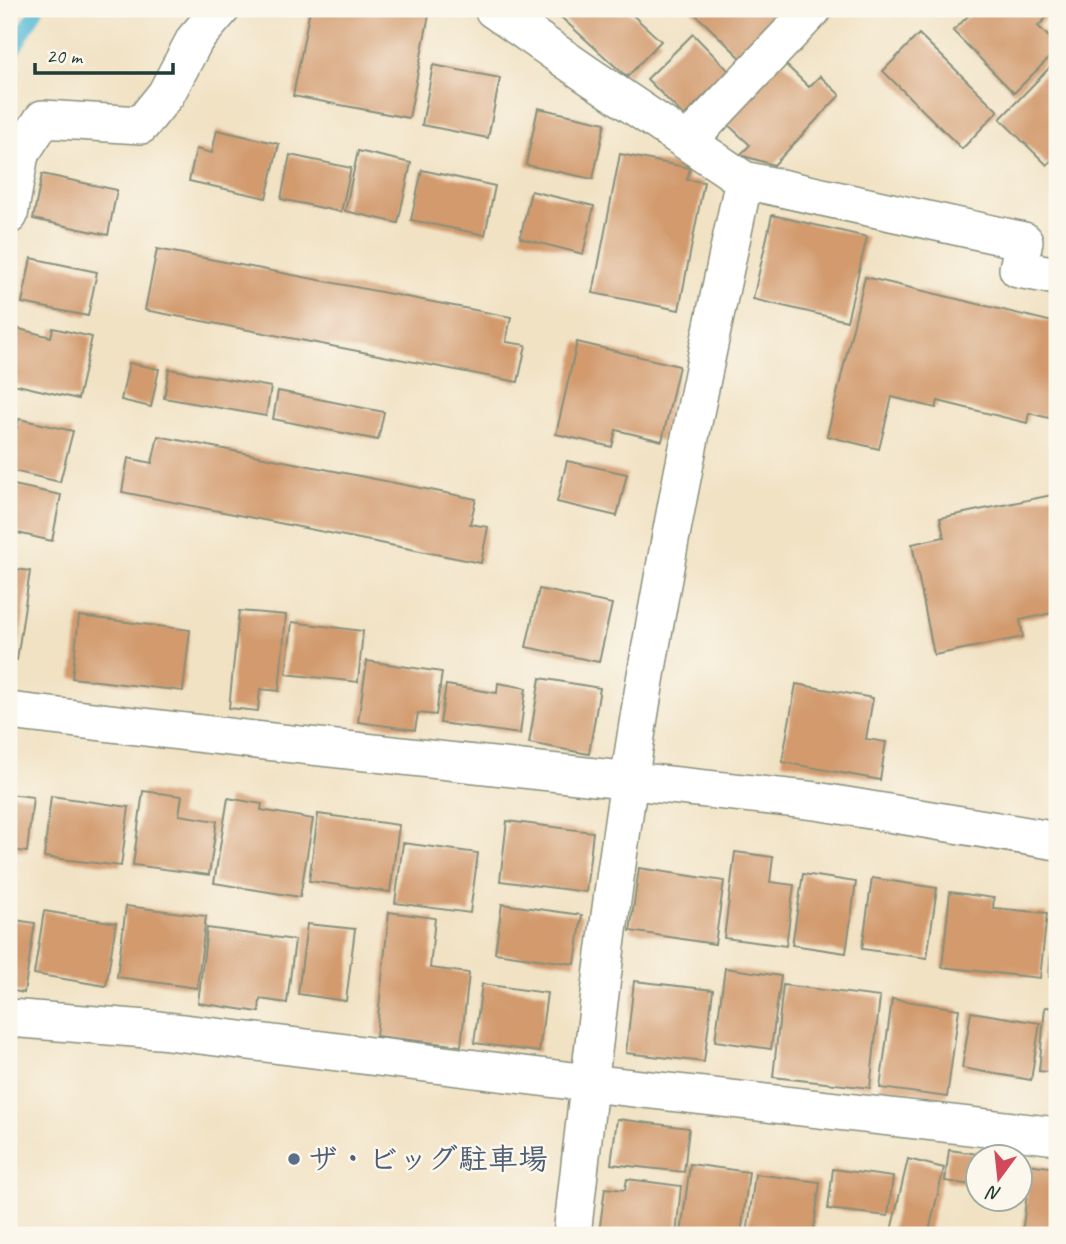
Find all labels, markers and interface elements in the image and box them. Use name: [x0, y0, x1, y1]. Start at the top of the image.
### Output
scale bar: [35, 32, 173, 76]
text: 20 m: [46, 43, 84, 69]
place label: ザ・ビッグ駐車場: [308, 1140, 548, 1178]
north arrow: [964, 1142, 1034, 1212]
marker: ザ・ビッグ駐車場: [286, 1151, 302, 1167]
text: N: [983, 1180, 1004, 1207]

